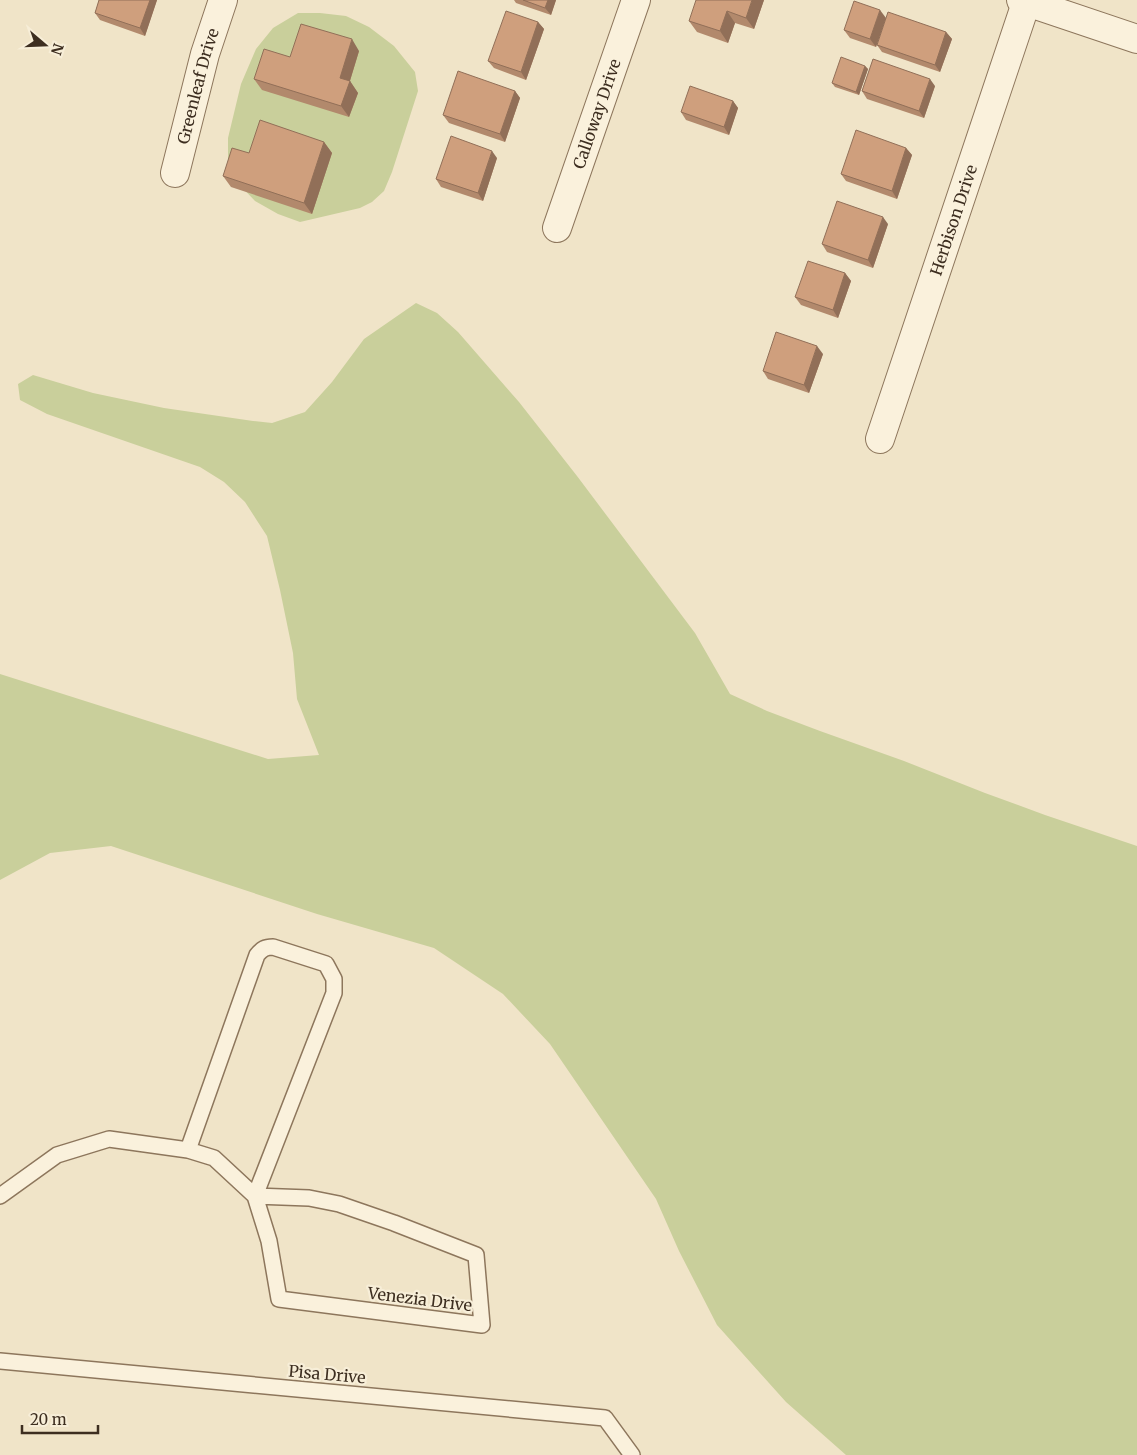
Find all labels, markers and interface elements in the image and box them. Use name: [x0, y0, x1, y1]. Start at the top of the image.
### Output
north arrow: [20, 20, 70, 70]
street label: Greenleaf Drive: [173, 25, 223, 146]
text: N: [47, 41, 68, 57]
street label: Calloway Drive: [568, 56, 625, 171]
street label: Herbison Drive: [925, 162, 981, 278]
street label: Venezia Drive: [366, 1283, 473, 1315]
street label: Pisa Drive: [288, 1361, 366, 1387]
scale bar: [22, 1402, 99, 1434]
text: 20 m: [30, 1410, 67, 1429]

